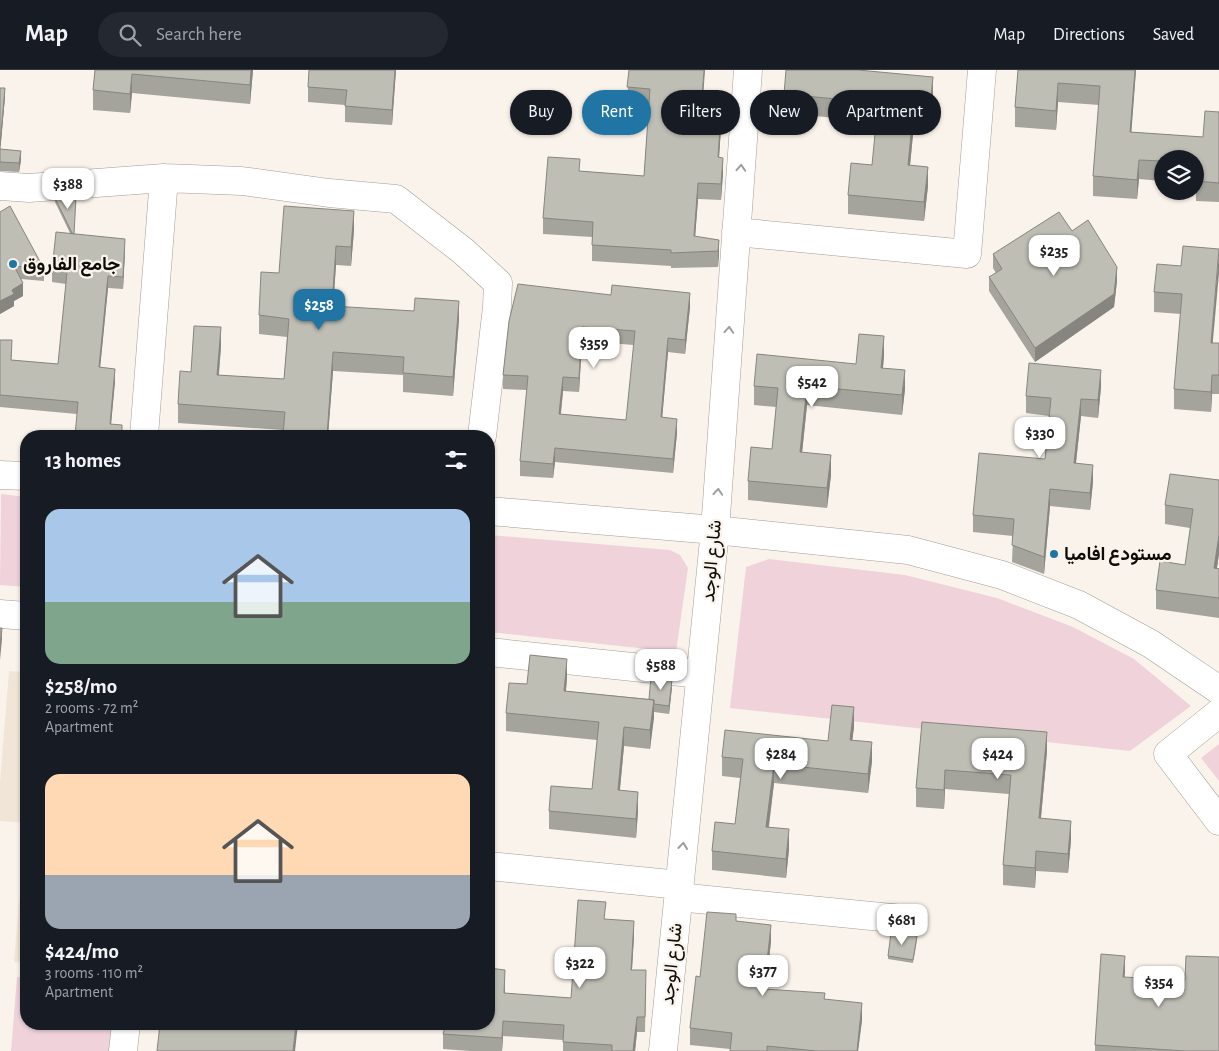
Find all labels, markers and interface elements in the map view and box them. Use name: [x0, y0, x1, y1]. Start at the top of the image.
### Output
search box: [98, 12, 448, 57]
icon: search: [116, 21, 144, 49]
text: Map: [25, 22, 68, 46]
text: Search here: [156, 25, 242, 44]
text: Map: [994, 26, 1025, 44]
text: Directions: [1053, 26, 1125, 44]
text: Saved: [1153, 26, 1194, 44]
chip: Buy: [510, 90, 572, 135]
chip: Rent: [582, 90, 651, 135]
chip: Filters: [661, 90, 740, 135]
chip: New: [750, 90, 818, 135]
chip: Apartment: [828, 90, 941, 135]
map controls: [1154, 150, 1204, 200]
button: layers: [1154, 150, 1204, 200]
one-way arrow: [735, 164, 746, 172]
pin: $388: [38, 168, 98, 210]
text: $388: [53, 176, 83, 192]
pin: $235: [1024, 234, 1084, 277]
text: $235: [1040, 243, 1068, 259]
place label: جامع الفاروق: [23, 255, 120, 277]
marker: جامع الفاروق: [7, 258, 19, 270]
pin: $258: [289, 288, 349, 331]
text: $258: [304, 297, 334, 313]
pin: $359: [564, 326, 624, 369]
one-way arrow: [724, 326, 735, 334]
text: $359: [580, 335, 608, 351]
pin: $542: [782, 366, 842, 408]
text: $542: [797, 374, 827, 390]
pin: $330: [1010, 416, 1070, 459]
text: $330: [1025, 425, 1055, 441]
icon: filters: [442, 446, 470, 474]
text: 13 homes: [45, 450, 121, 471]
one-way arrow: [712, 488, 723, 496]
street label: شارع الوجد: [699, 519, 727, 603]
icon: home: [213, 541, 303, 631]
place label: مستودع افاميا: [1064, 545, 1172, 566]
marker: مستودع افاميا: [1048, 548, 1060, 560]
pin: $588: [631, 648, 691, 691]
text: $588: [646, 657, 676, 673]
text: $258/mo: [45, 676, 117, 697]
text: 2 rooms · 72 m²: [45, 700, 138, 716]
text: Apartment: [45, 719, 113, 735]
pin: $284: [751, 738, 811, 780]
pin: $424: [968, 738, 1028, 780]
text: $284: [766, 746, 796, 762]
text: $424: [983, 746, 1013, 762]
icon: home: [213, 806, 303, 896]
one-way arrow: [678, 841, 689, 849]
pin: $681: [872, 904, 932, 946]
text: $681: [888, 912, 916, 928]
street label: شارع الوجد: [658, 922, 688, 1006]
text: $424/mo: [45, 941, 119, 962]
pin: $322: [550, 946, 610, 989]
pin: $377: [733, 954, 793, 997]
text: $322: [565, 955, 595, 971]
text: $377: [749, 963, 777, 979]
text: 3 rooms · 110 m²: [45, 965, 143, 981]
pin: $354: [1129, 966, 1189, 1008]
text: $354: [1144, 974, 1174, 990]
text: Apartment: [45, 984, 113, 1000]

